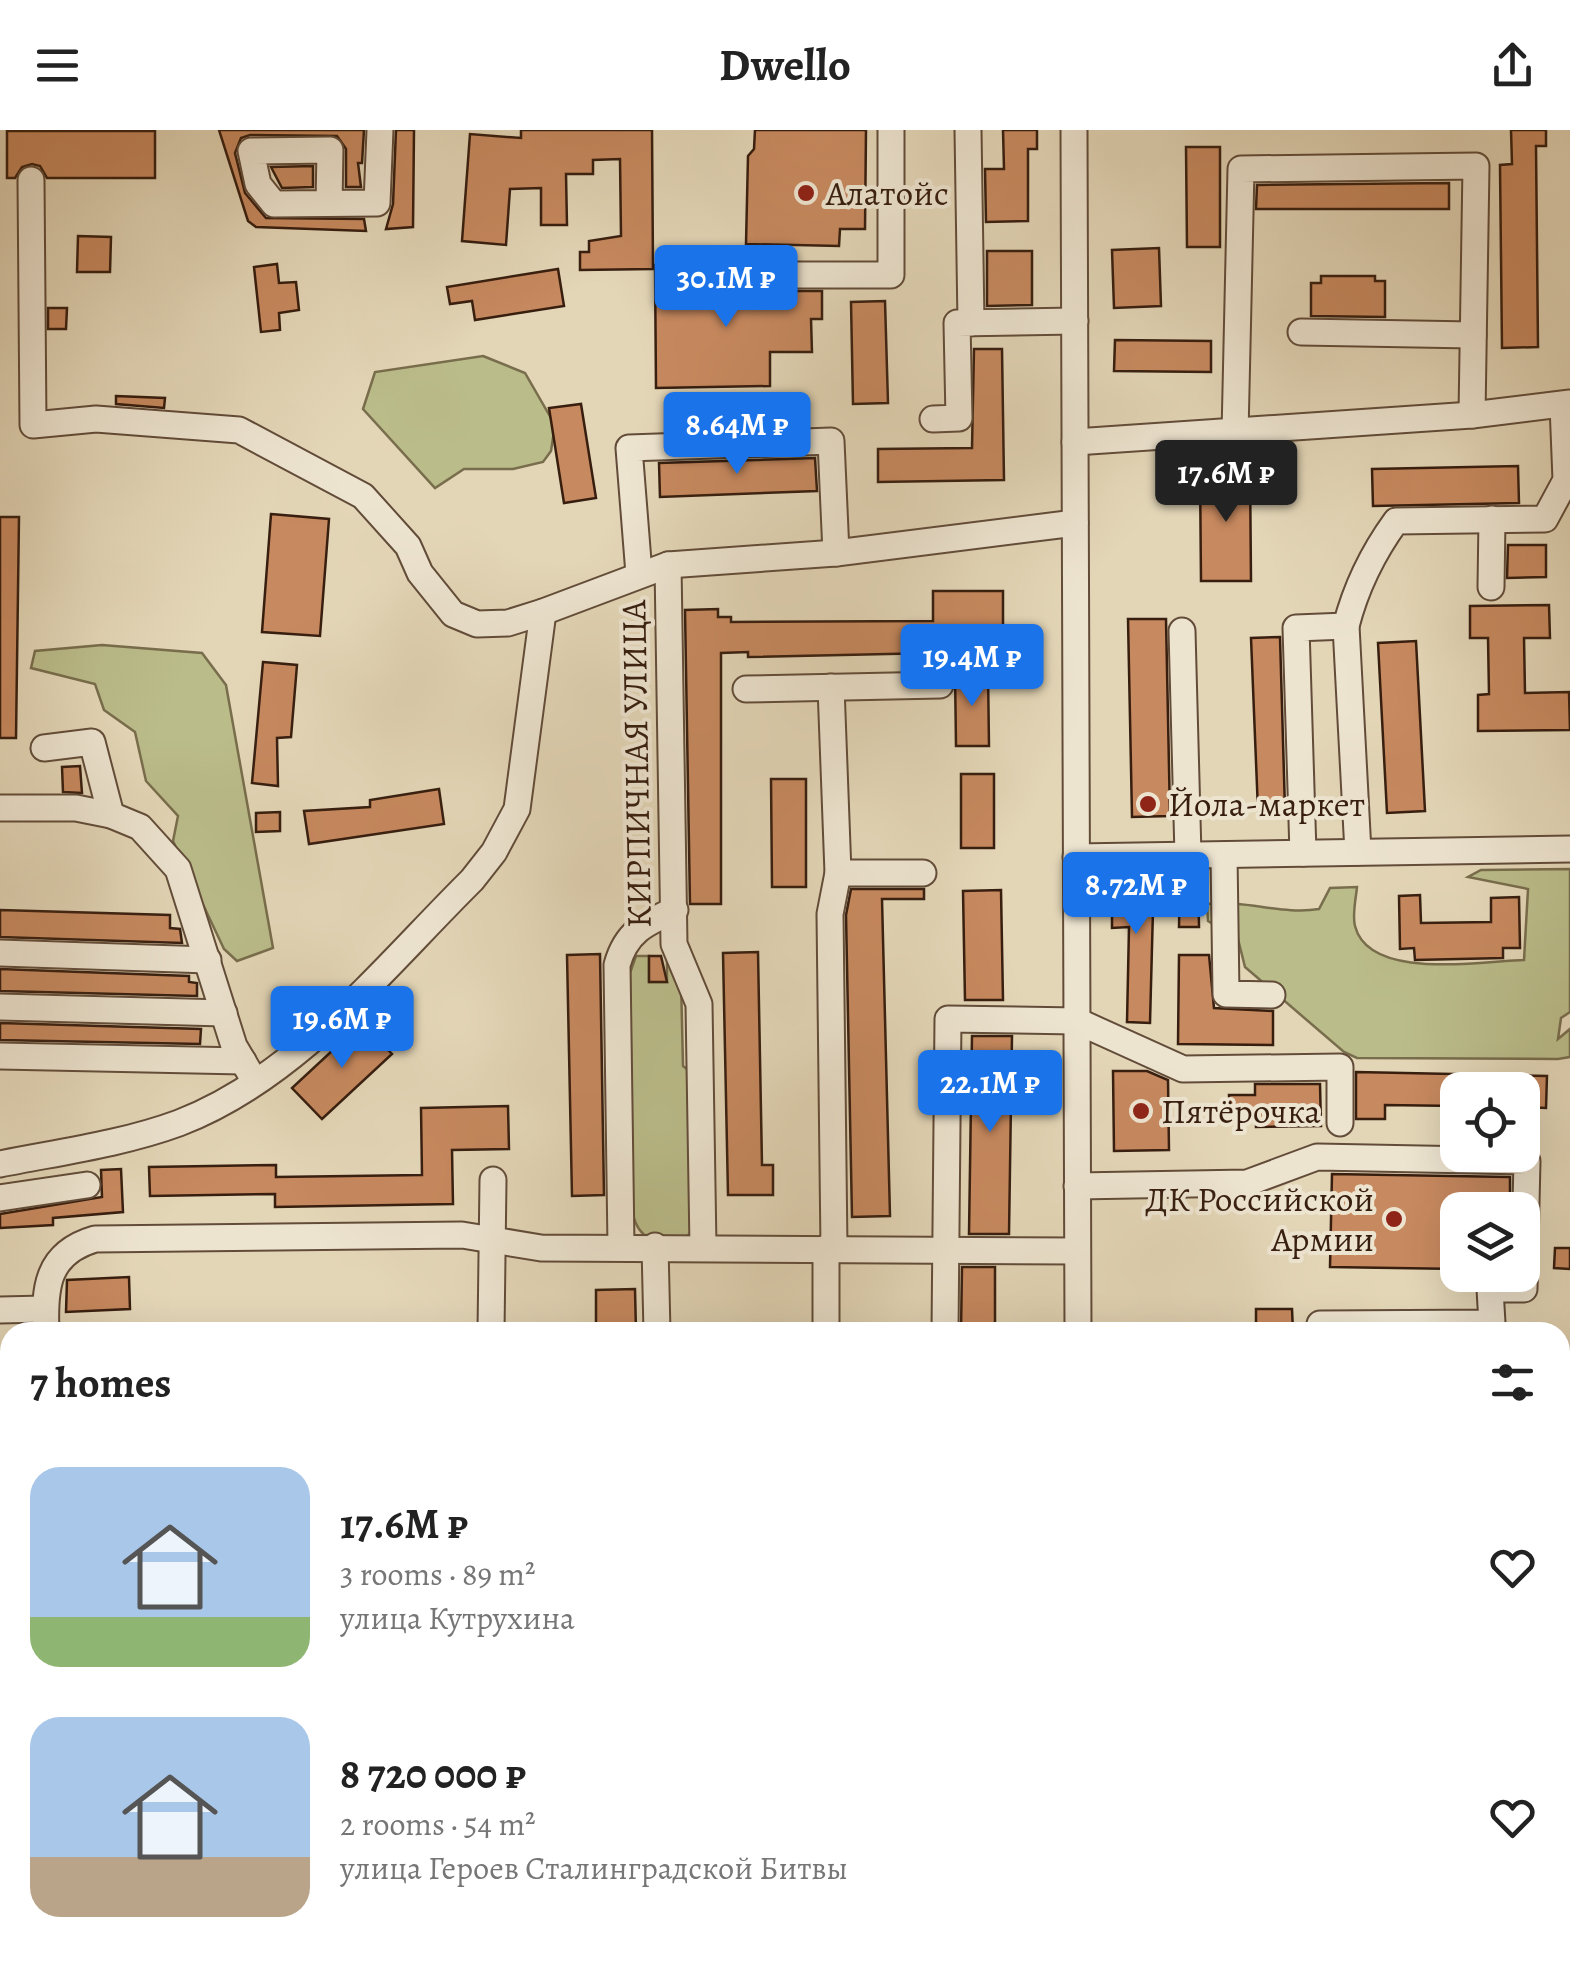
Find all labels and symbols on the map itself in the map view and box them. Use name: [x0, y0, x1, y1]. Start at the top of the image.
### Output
place label: Алатойс: [825, 169, 949, 217]
marker: Алатойс: [795, 182, 817, 204]
pin: 30.1M ₽: [634, 245, 818, 330]
pin: 8.64M ₽: [645, 392, 829, 477]
pin: 17.6M ₽: [1134, 440, 1318, 525]
street label: КИРПИЧНАЯ УЛИЦА: [609, 599, 663, 929]
pin: 19.4M ₽: [880, 624, 1064, 709]
place label: Йола-маркет: [1168, 780, 1365, 828]
marker: Йола-маркет: [1137, 793, 1159, 815]
pin: 8.72M ₽: [1044, 852, 1228, 937]
pin: 19.6M ₽: [250, 986, 434, 1071]
pin: 22.1M ₽: [898, 1050, 1082, 1135]
place label: Пятёрочка: [1161, 1087, 1321, 1135]
marker: Пятёрочка: [1130, 1100, 1152, 1122]
place label: ДК Российской Армии: [1145, 1175, 1374, 1263]
marker: ДК Российской Армии: [1383, 1208, 1405, 1230]

